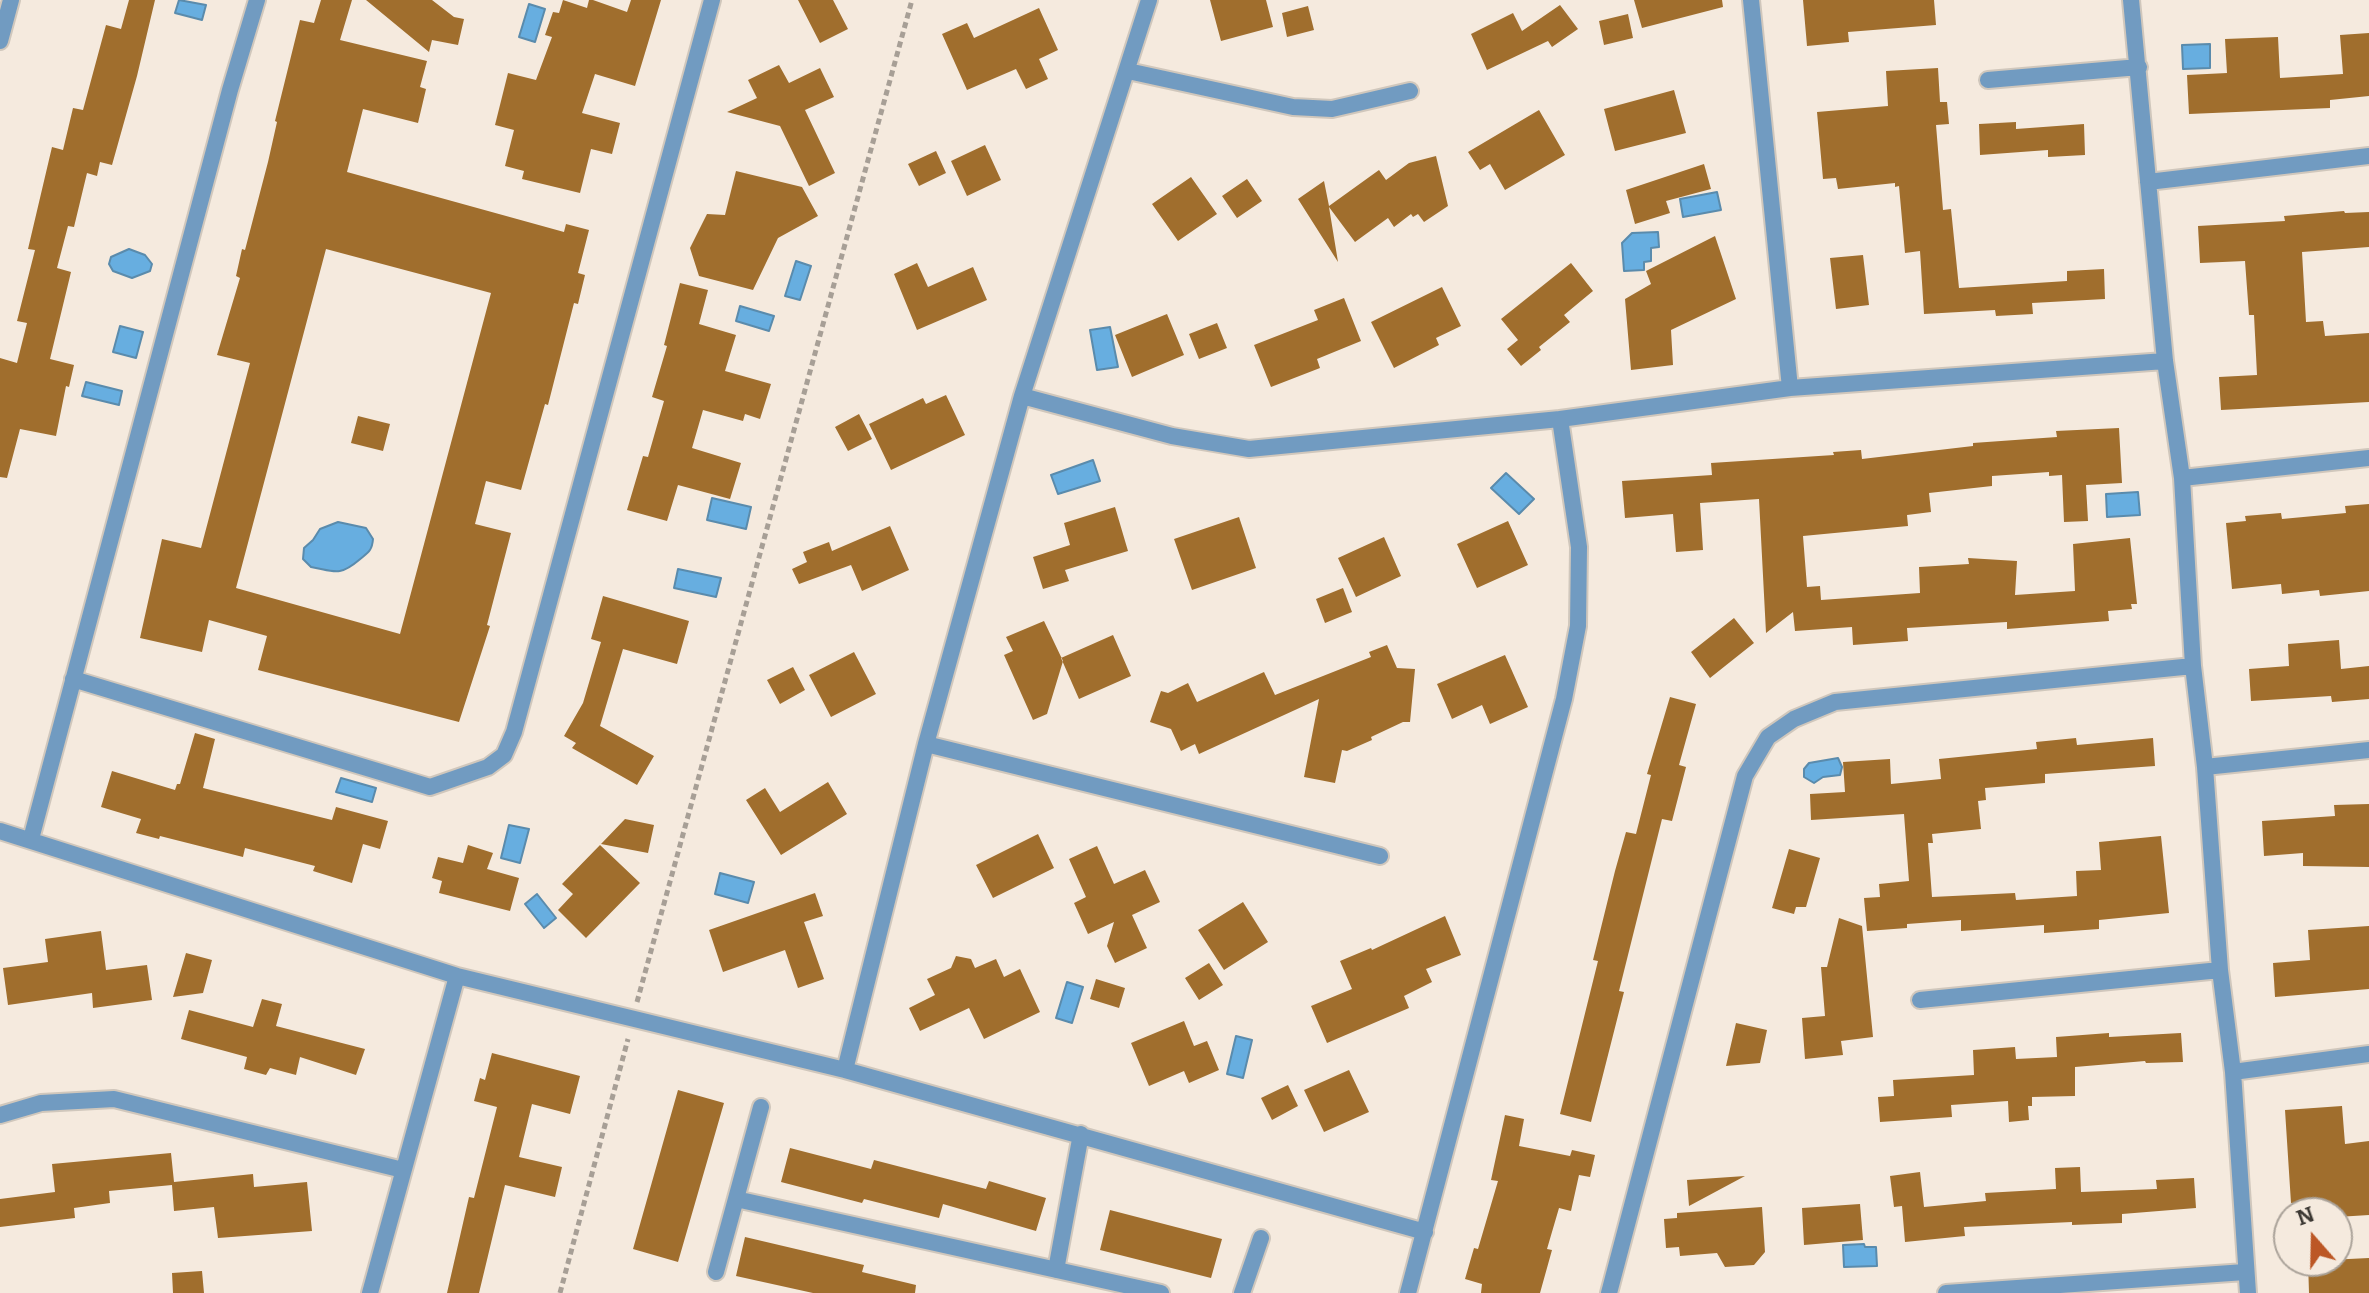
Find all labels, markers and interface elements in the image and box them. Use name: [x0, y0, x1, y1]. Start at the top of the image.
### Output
north arrow: [2273, 1197, 2353, 1277]
text: N: [2293, 1200, 2318, 1231]

